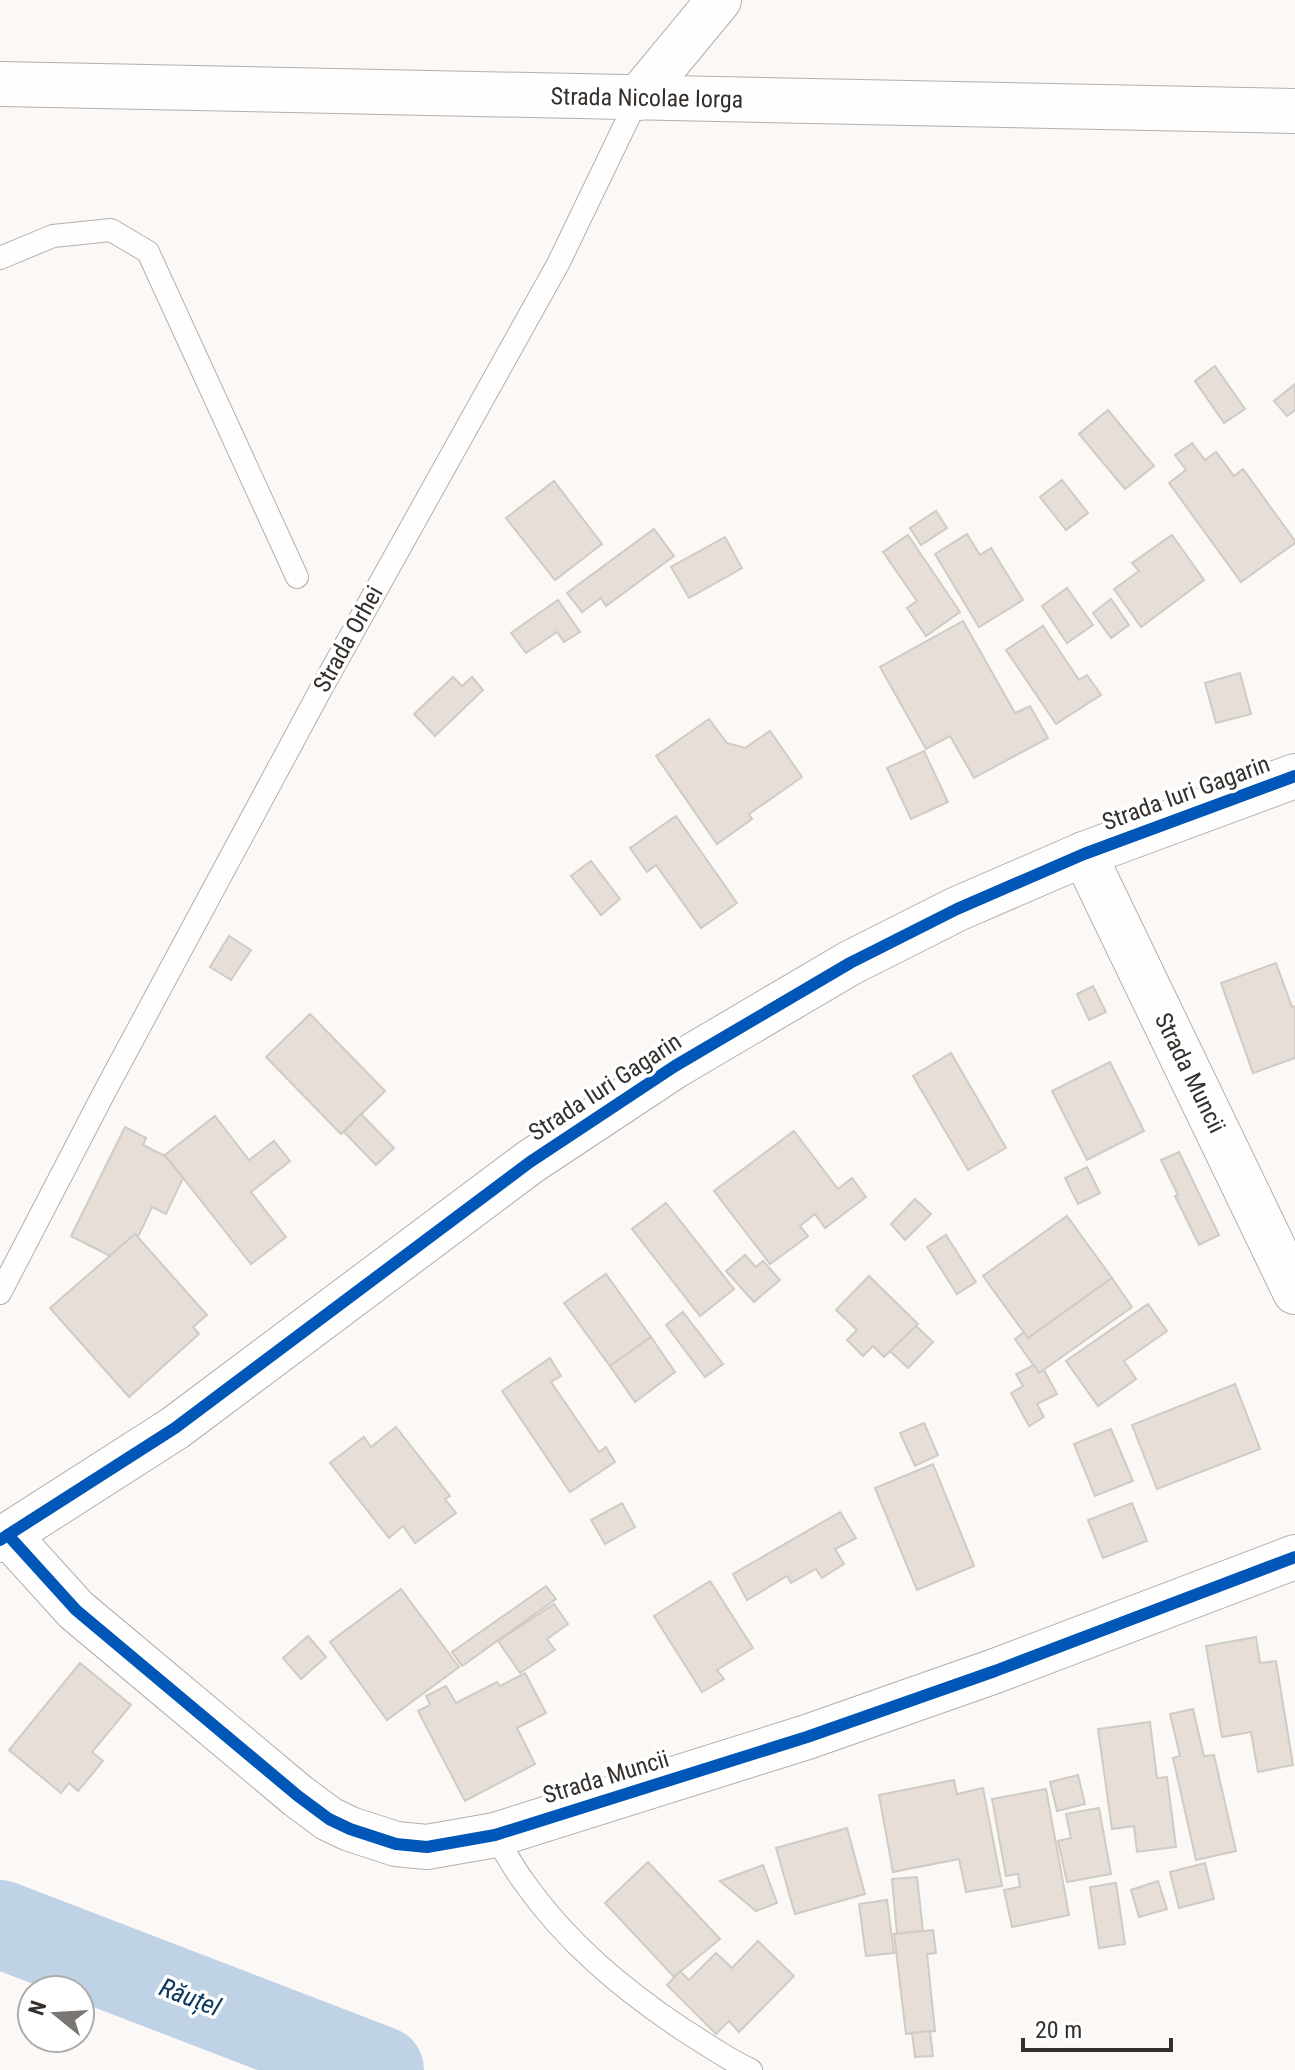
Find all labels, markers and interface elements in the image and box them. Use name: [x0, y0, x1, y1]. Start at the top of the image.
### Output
street label: Strada Nicolae Iorga: [550, 82, 744, 114]
street label: Strada Orhei: [307, 581, 389, 697]
street label: Strada Iuri Gagarin: [1098, 750, 1274, 836]
street label: Strada Muncii: [1149, 1008, 1231, 1138]
street label: Strada Iuri Gagarin: [523, 1027, 687, 1147]
street label: Strada Muncii: [540, 1745, 672, 1809]
water label: Răuțel: [155, 1972, 226, 2024]
north arrow: [16, 1974, 96, 2054]
text: N: [23, 1998, 51, 2018]
scale bar: [1023, 2002, 1171, 2052]
text: 20 m: [1035, 2016, 1082, 2044]

